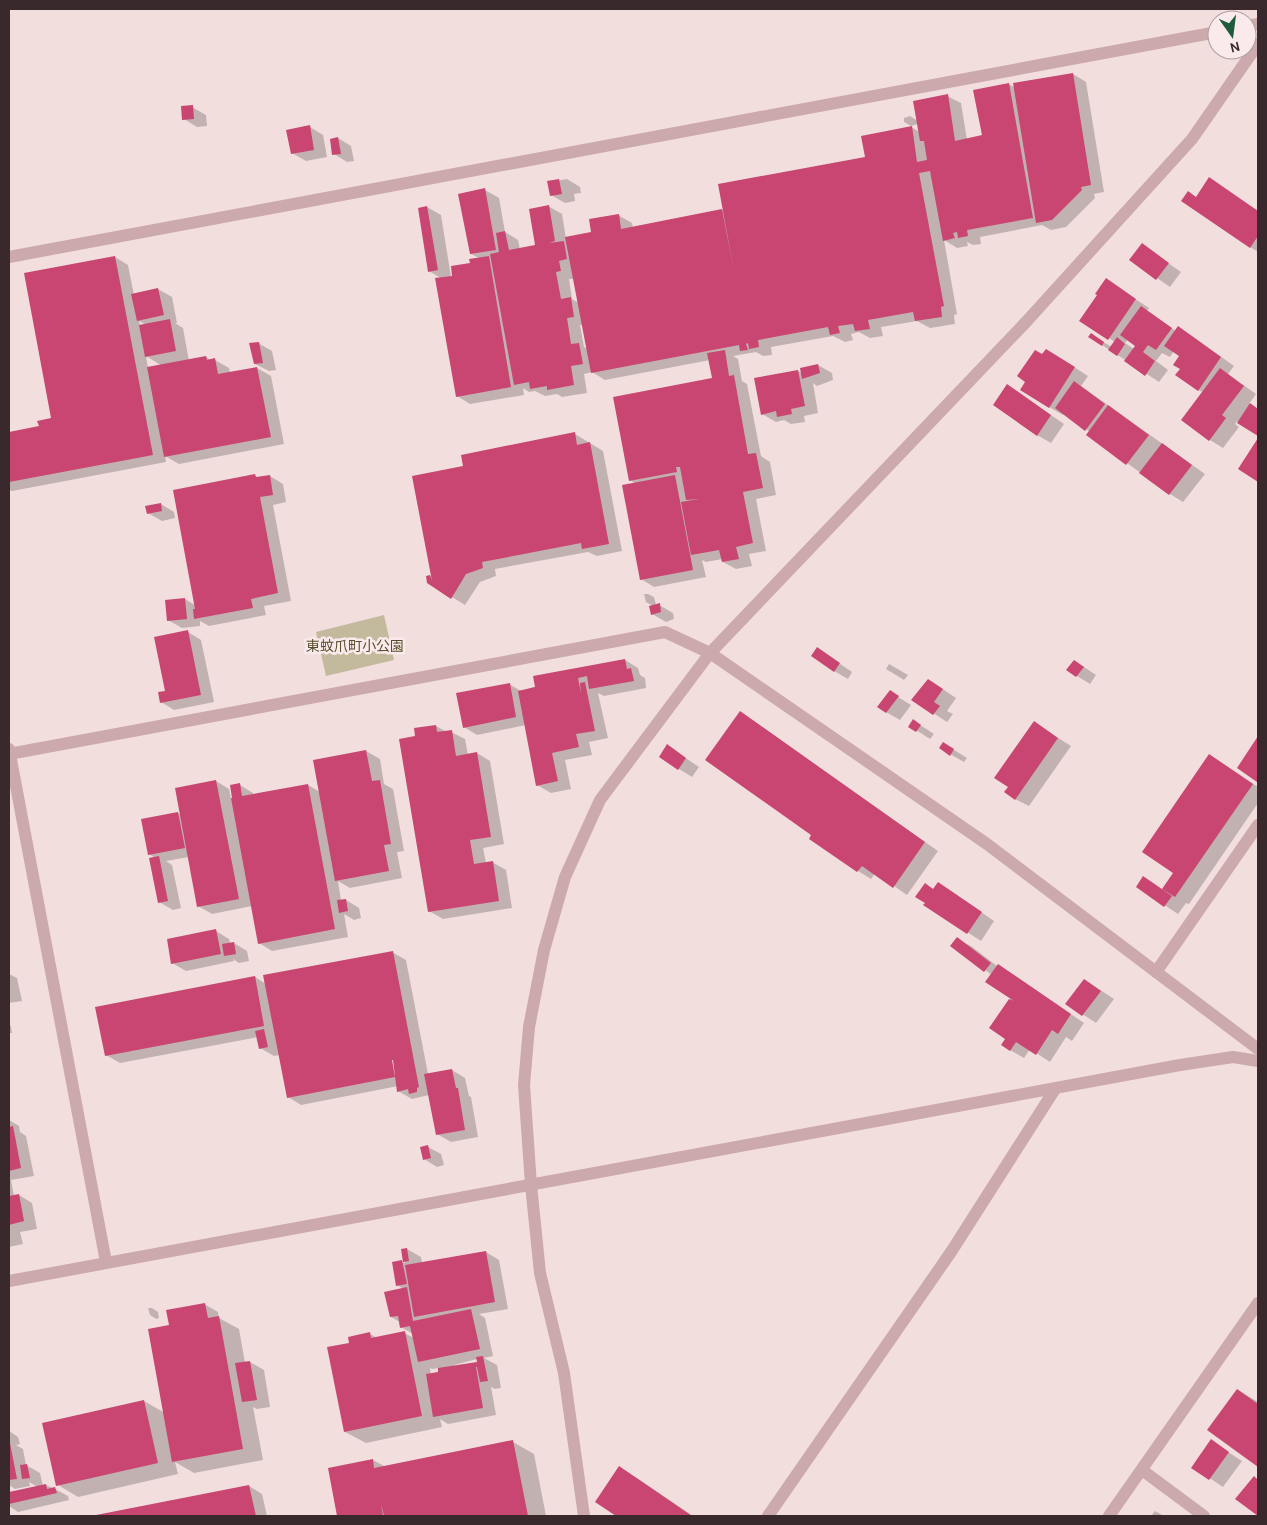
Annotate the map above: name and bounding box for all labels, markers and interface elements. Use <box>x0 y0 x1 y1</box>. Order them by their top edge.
north arrow <box>1207 10 1257 60</box>
text: N <box>1228 38 1242 57</box>
park label: 東蚊爪町小公園 <box>306 638 404 655</box>

